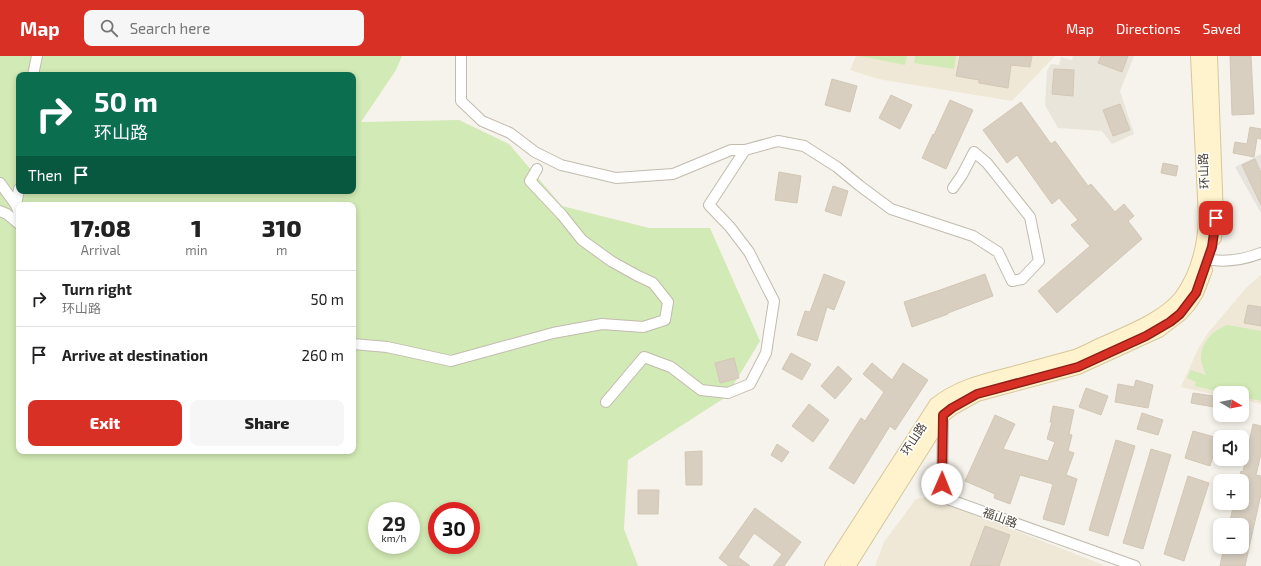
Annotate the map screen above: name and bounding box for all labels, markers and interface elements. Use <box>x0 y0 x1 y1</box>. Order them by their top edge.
search box <box>84 10 364 46</box>
text: Map <box>20 17 60 40</box>
icon: search <box>98 17 120 39</box>
text: Search here <box>130 19 210 37</box>
text: Map <box>1066 20 1094 37</box>
text: Directions <box>1116 20 1181 37</box>
text: Saved <box>1203 20 1241 37</box>
text: 50 m <box>94 84 158 118</box>
icon: right <box>28 88 80 140</box>
text: 环山路 <box>94 121 148 143</box>
street label: 环山路 <box>1195 153 1211 189</box>
icon: arrive <box>70 164 92 186</box>
text: Then <box>28 166 62 184</box>
pin <box>1199 201 1233 235</box>
icon: arrive <box>1205 207 1227 229</box>
text: 17:08 <box>70 213 131 242</box>
text: 1 <box>191 213 202 242</box>
text: 310 <box>262 213 302 242</box>
text: Arrival <box>81 242 120 258</box>
text: min <box>185 242 207 258</box>
text: m <box>276 242 287 258</box>
text: Turn right <box>62 280 132 298</box>
icon: right <box>28 288 50 310</box>
text: 50 m <box>310 290 344 308</box>
text: 环山路 <box>62 300 101 316</box>
icon: arrive <box>28 344 50 366</box>
text: Arrive at destination <box>62 346 208 364</box>
text: 260 m <box>301 346 344 364</box>
north arrow <box>1213 386 1249 422</box>
map controls <box>1213 386 1249 554</box>
button: Exit <box>28 400 182 446</box>
button: Share <box>190 400 344 446</box>
street label: 环山路 <box>897 420 929 457</box>
button: sound <box>1213 430 1249 466</box>
position arrow <box>921 463 963 505</box>
button: + <box>1213 474 1249 510</box>
speed limit sign: 30 <box>428 502 480 554</box>
street label: 福山路 <box>981 504 1020 530</box>
text: 29 <box>382 511 406 535</box>
button: − <box>1213 518 1249 554</box>
text: km/h <box>382 532 406 544</box>

